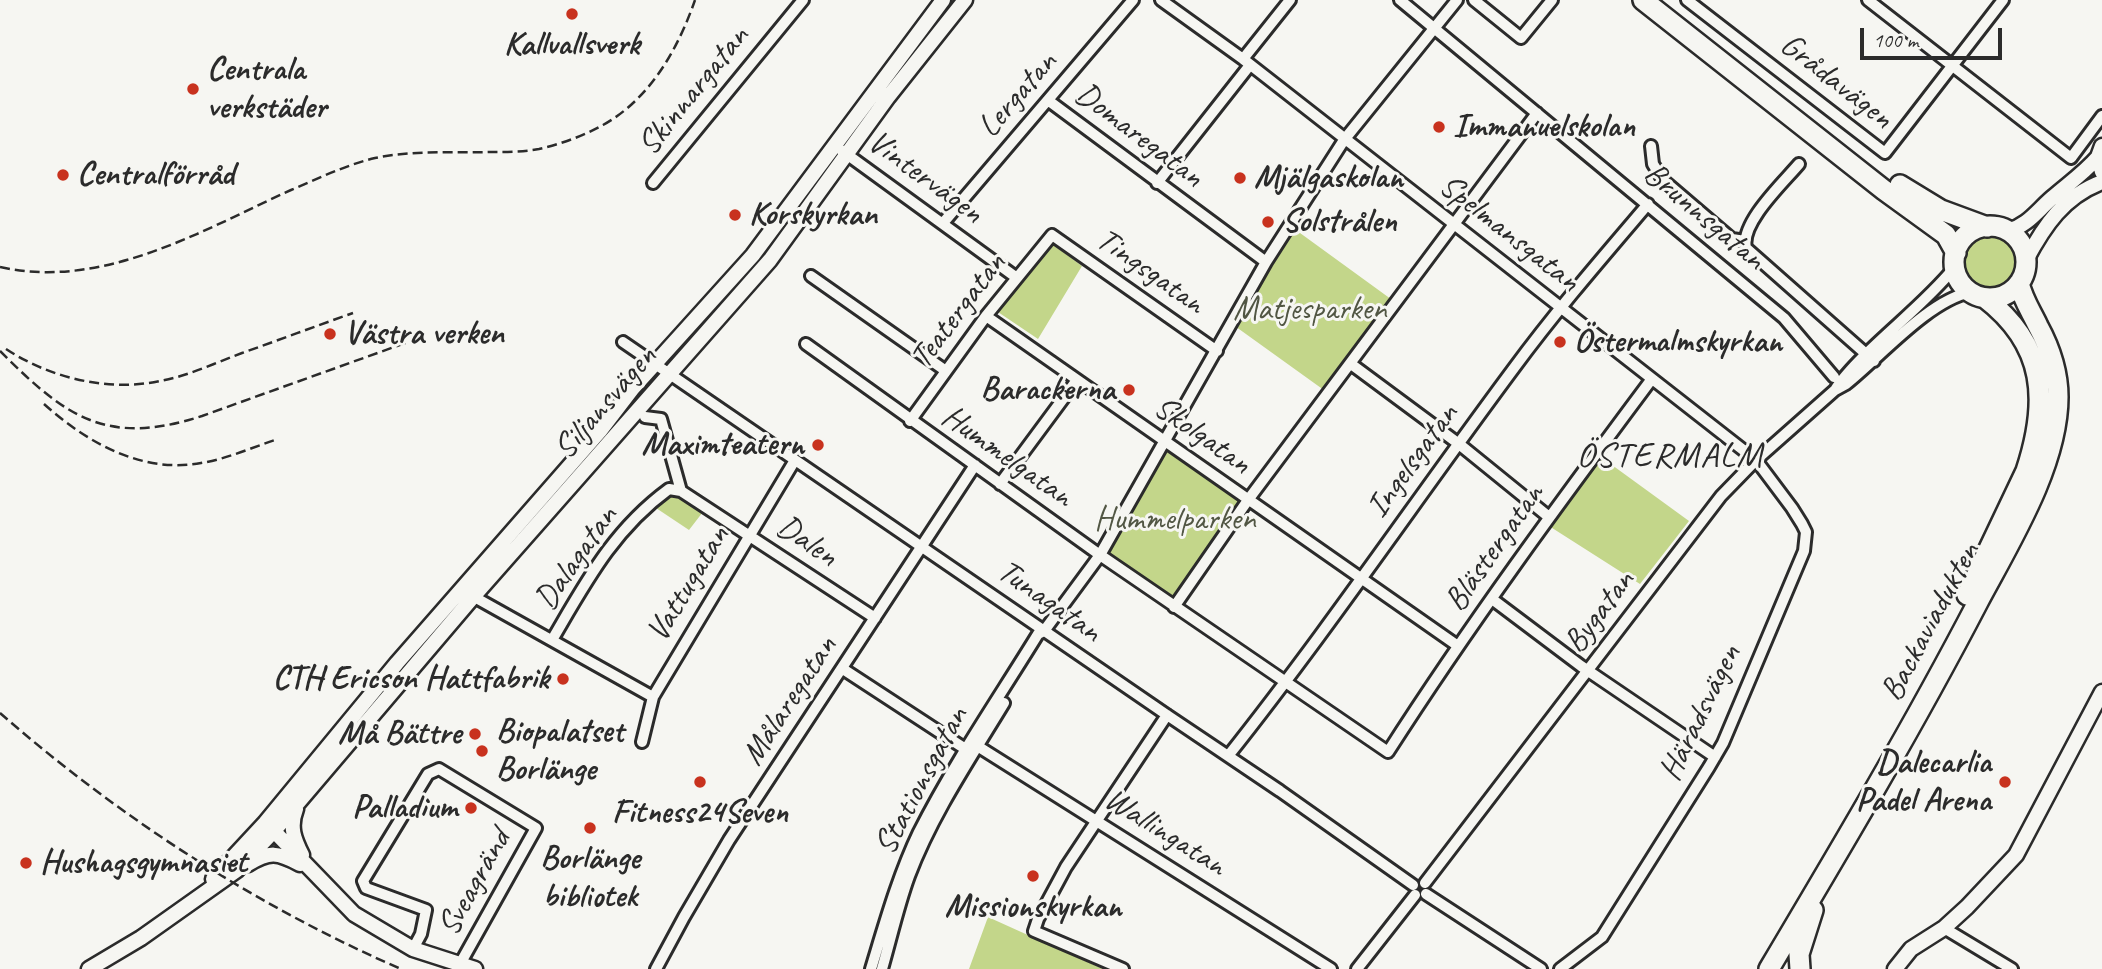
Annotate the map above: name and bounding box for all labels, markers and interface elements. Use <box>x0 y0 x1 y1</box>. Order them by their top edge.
marker: Kallvallsverk <box>564 6 580 22</box>
scale bar <box>1864 14 2006 58</box>
street label: Skinnargatan <box>630 18 758 164</box>
place label: Kallvallsverk <box>504 25 640 65</box>
street label: Grådavägen <box>1772 26 1900 138</box>
text: 100 m <box>1873 27 1918 53</box>
street label: Lergatan <box>970 44 1066 146</box>
place label: Centrala verkstäder <box>207 50 326 128</box>
street label: Domaregatan <box>1067 75 1211 197</box>
marker: Centrala verkstäder <box>185 81 201 97</box>
place label: Immanuelskolan <box>1453 107 1635 147</box>
marker: Immanuelskolan <box>1431 119 1447 135</box>
street label: Vintervägen <box>859 123 991 233</box>
place label: Centralförråd <box>77 155 234 195</box>
street label: Brunnsgatan <box>1635 155 1773 279</box>
place label: Mjälgaskolan <box>1254 158 1403 198</box>
marker: Centralförråd <box>55 167 71 183</box>
street label: Spelmansgatan <box>1431 167 1587 301</box>
marker: Mjälgaskolan <box>1232 170 1248 186</box>
place label: Korskyrkan <box>749 195 877 235</box>
place label: Solstrålen <box>1282 202 1397 242</box>
marker: Korskyrkan <box>727 207 743 223</box>
marker: Solstrålen <box>1260 214 1276 230</box>
street label: Tingsgatan <box>1088 220 1212 324</box>
street label: Teatergatan <box>903 245 1015 377</box>
park label: Matjesparken <box>1233 290 1387 330</box>
place label: Västra verken <box>344 314 504 354</box>
place label: Östermalmskyrkan <box>1574 322 1782 362</box>
marker: Västra verken <box>322 326 338 342</box>
marker: Östermalmskyrkan <box>1552 334 1568 350</box>
street label: Siljansvägen <box>546 338 666 468</box>
place label: Barackerna <box>981 370 1115 410</box>
marker: Barackerna <box>1121 382 1137 398</box>
street label: Skolgatan <box>1145 388 1259 484</box>
street label: Ingelsgatan <box>1358 396 1468 526</box>
street label: Hummelgatan <box>934 397 1080 517</box>
place label: Maximteatern <box>642 425 804 465</box>
district label: ÖSTERMALM <box>1578 436 1762 478</box>
marker: Maximteatern <box>810 437 826 453</box>
street label: Blästergatan <box>1437 477 1553 619</box>
street label: Dalagatan <box>527 498 627 618</box>
park label: Hummelparken <box>1094 500 1256 540</box>
street label: Dalen <box>769 508 845 576</box>
street label: Vattugatan <box>639 519 739 649</box>
street label: Backaviadukten <box>1873 536 1989 708</box>
street label: Tunagatan <box>989 552 1109 652</box>
street label: Bygatan <box>1556 563 1644 661</box>
street label: Målaregatan <box>734 629 846 773</box>
street label: Häradsvägen <box>1651 639 1751 787</box>
place label: CTH Ericson Hattfabrik <box>273 659 549 699</box>
marker: CTH Ericson Hattfabrik <box>555 671 571 687</box>
street label: Stationsgatan <box>866 700 978 862</box>
place label: Biopalatset Borlänge <box>496 712 623 790</box>
place label: Må Bättre <box>338 714 461 754</box>
marker: Må Bättre <box>467 726 483 742</box>
marker: Biopalatset Borlänge <box>474 743 490 759</box>
place label: Dalecarlia Padel Arena <box>1856 743 1991 821</box>
marker: Fitness24Seven <box>692 774 708 790</box>
marker: Dalecarlia Padel Arena <box>1997 774 2013 790</box>
street label: Wallingatan <box>1097 780 1233 886</box>
place label: Palladium <box>352 788 457 828</box>
place label: Fitness24Seven <box>612 793 788 833</box>
marker: Palladium <box>463 800 479 816</box>
marker: Borlänge bibliotek <box>582 820 598 836</box>
street label: Sveagränd <box>430 823 520 943</box>
place label: Borlänge bibliotek <box>540 839 640 917</box>
place label: Hushagsgymnasiet <box>40 843 247 883</box>
marker: Hushagsgymnasiet <box>18 855 34 871</box>
marker: Missionskyrkan <box>1025 868 1041 884</box>
place label: Missionskyrkan <box>945 887 1121 927</box>

